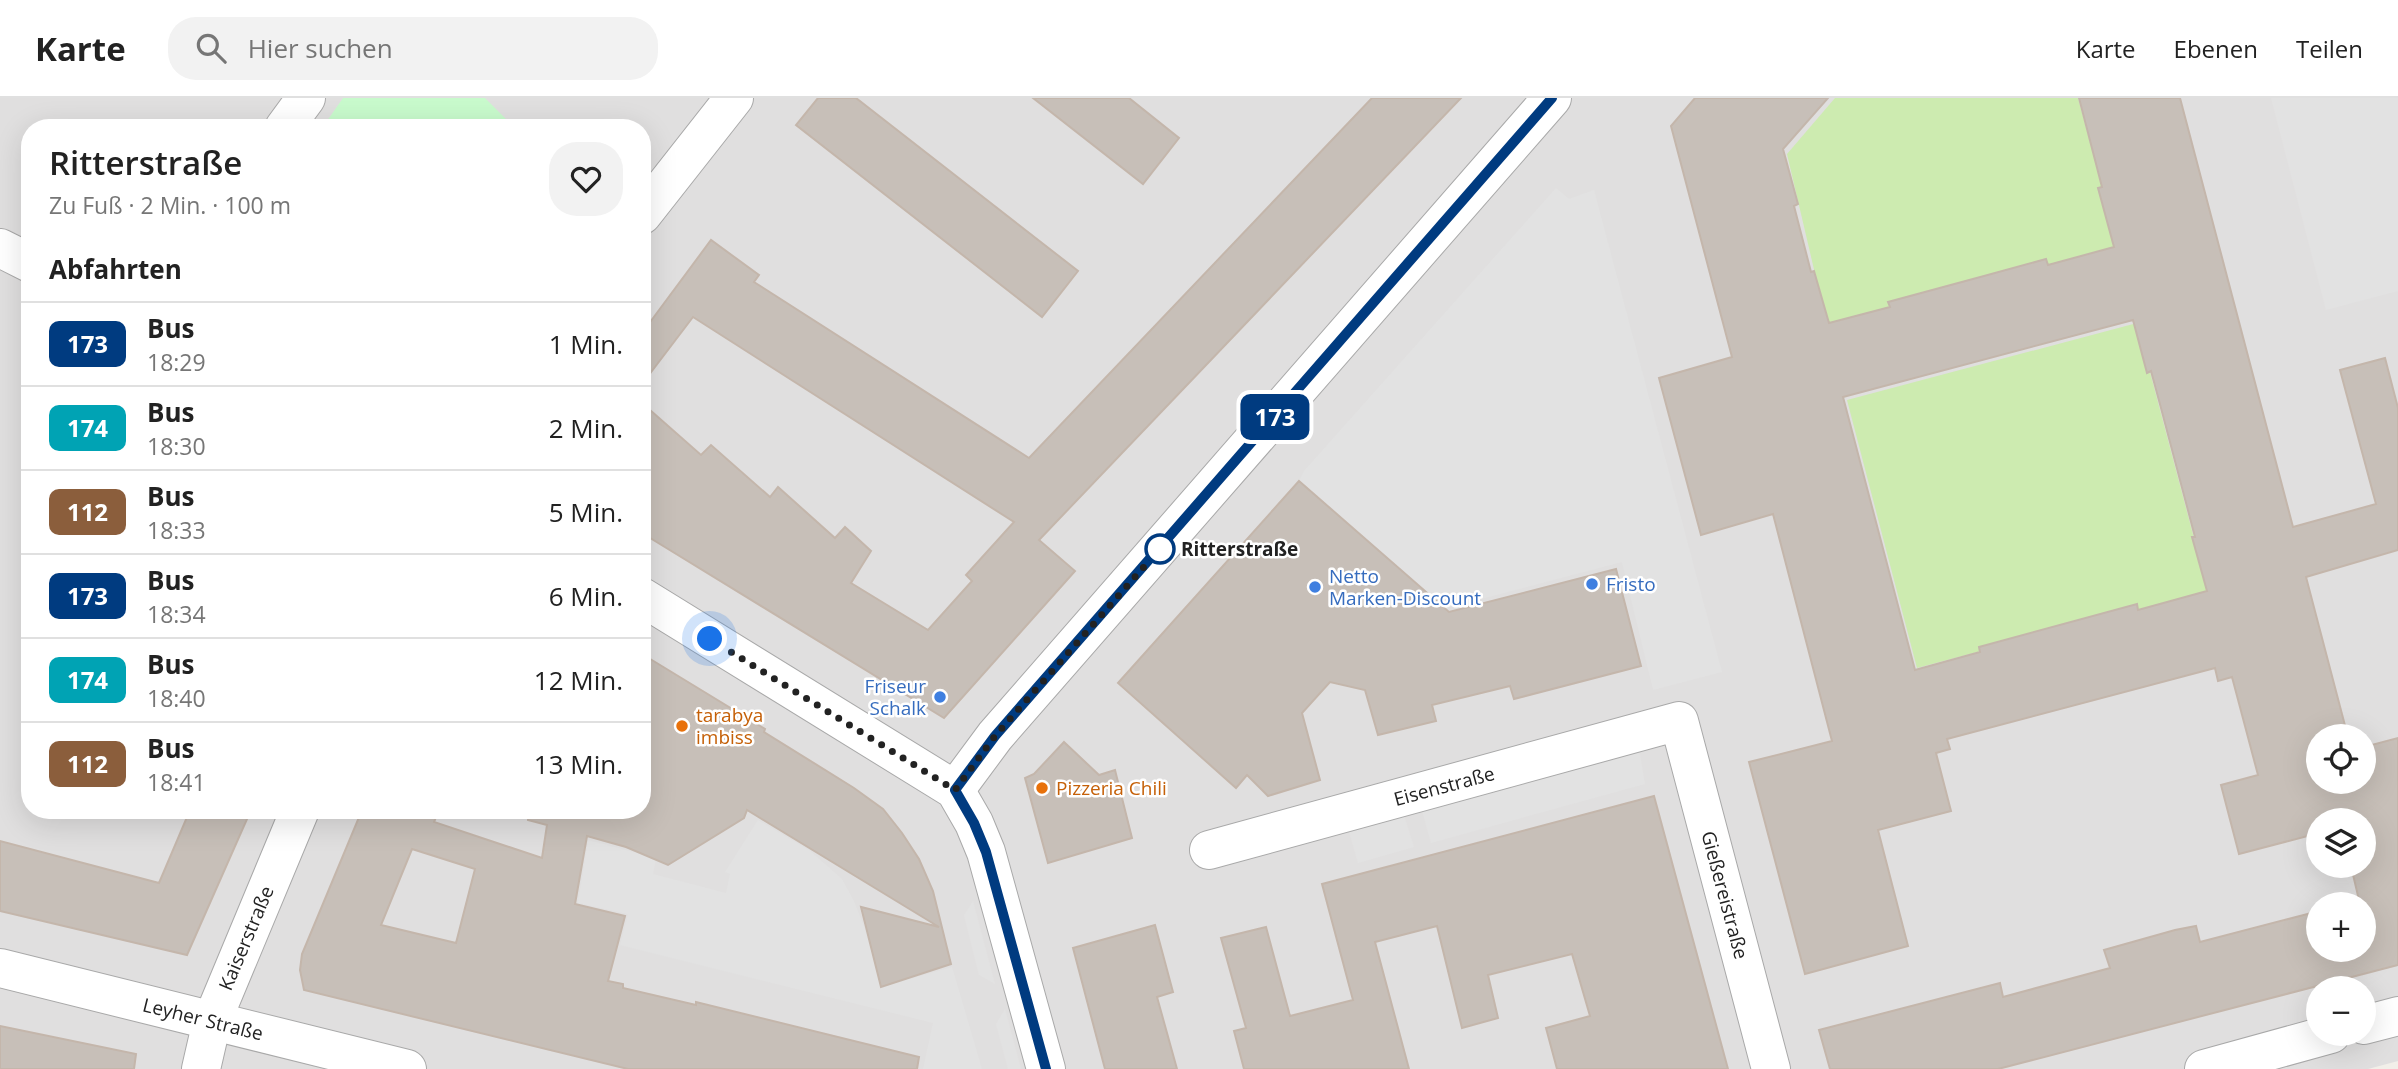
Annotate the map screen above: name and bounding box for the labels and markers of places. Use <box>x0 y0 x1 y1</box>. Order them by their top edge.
marker: Ritterstraße <box>1145 534 1175 564</box>
place label: Ritterstraße <box>1181 536 1298 562</box>
place label: Netto Marken-Discount <box>1329 563 1481 611</box>
place label: Fristo <box>1606 571 1656 597</box>
marker: Fristo <box>1584 576 1600 592</box>
marker: Netto Marken-Discount <box>1307 579 1323 595</box>
place label: Friseur Schalk <box>864 673 926 721</box>
marker: Friseur Schalk <box>932 689 948 705</box>
place label: tarabya imbiss <box>696 702 763 750</box>
marker: tarabya imbiss <box>674 718 690 734</box>
place label: Pizzeria Chili <box>1056 775 1167 801</box>
marker: Pizzeria Chili <box>1034 780 1050 796</box>

